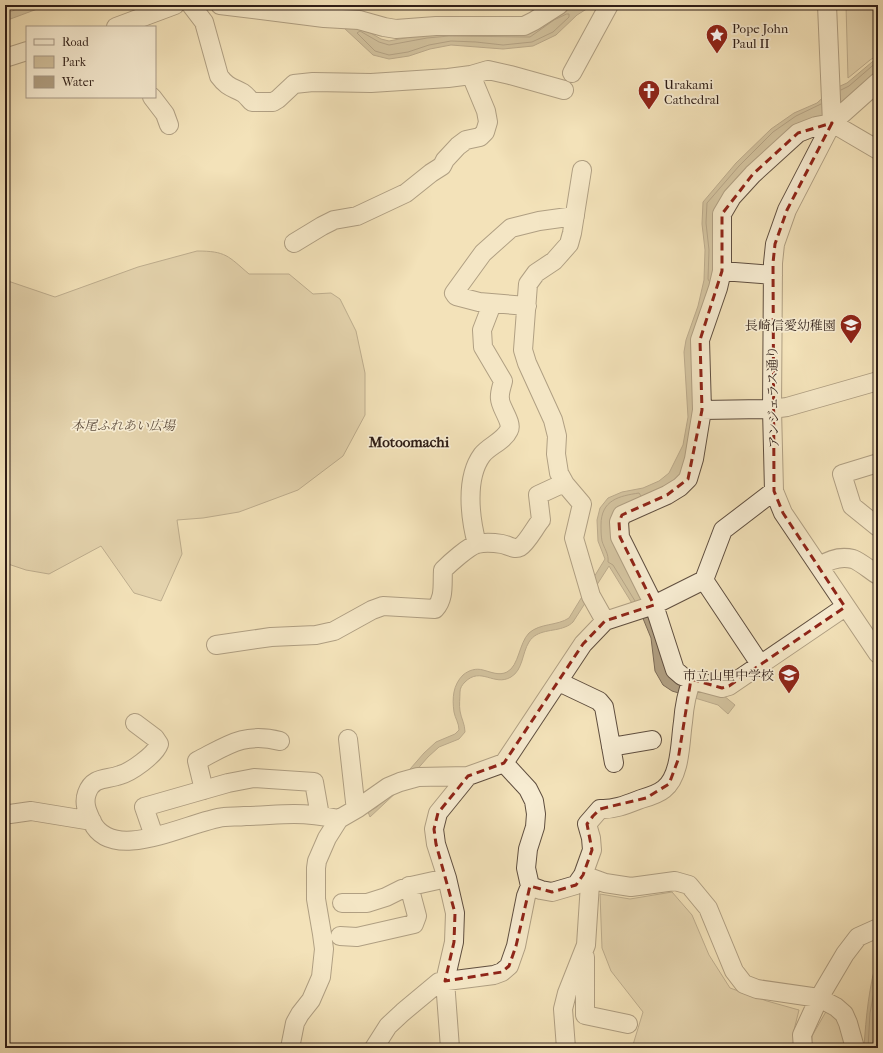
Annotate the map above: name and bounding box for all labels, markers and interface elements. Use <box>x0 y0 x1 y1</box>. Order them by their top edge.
place label: Pope John Paul II <box>732 21 789 51</box>
place icon: Pope John Paul II <box>704 22 730 55</box>
legend <box>26 26 156 98</box>
text: Road <box>62 35 89 49</box>
text: Park <box>62 55 87 69</box>
text: Water <box>61 75 95 89</box>
place label: Urakami Cathedral <box>664 77 720 107</box>
church icon: Urakami Cathedral <box>636 78 662 111</box>
school or university icon: 長崎信愛幼稚園 <box>838 312 864 345</box>
place label: 長崎信愛幼稚園 <box>745 318 836 333</box>
street label: アンジェラス通り <box>765 346 781 448</box>
park label: 本尾ふれあい広場 <box>71 418 176 433</box>
district label: Motoomachi <box>368 433 450 451</box>
school or university icon: 市立山里中学校 <box>776 662 802 695</box>
place label: 市立山里中学校 <box>683 668 774 683</box>

